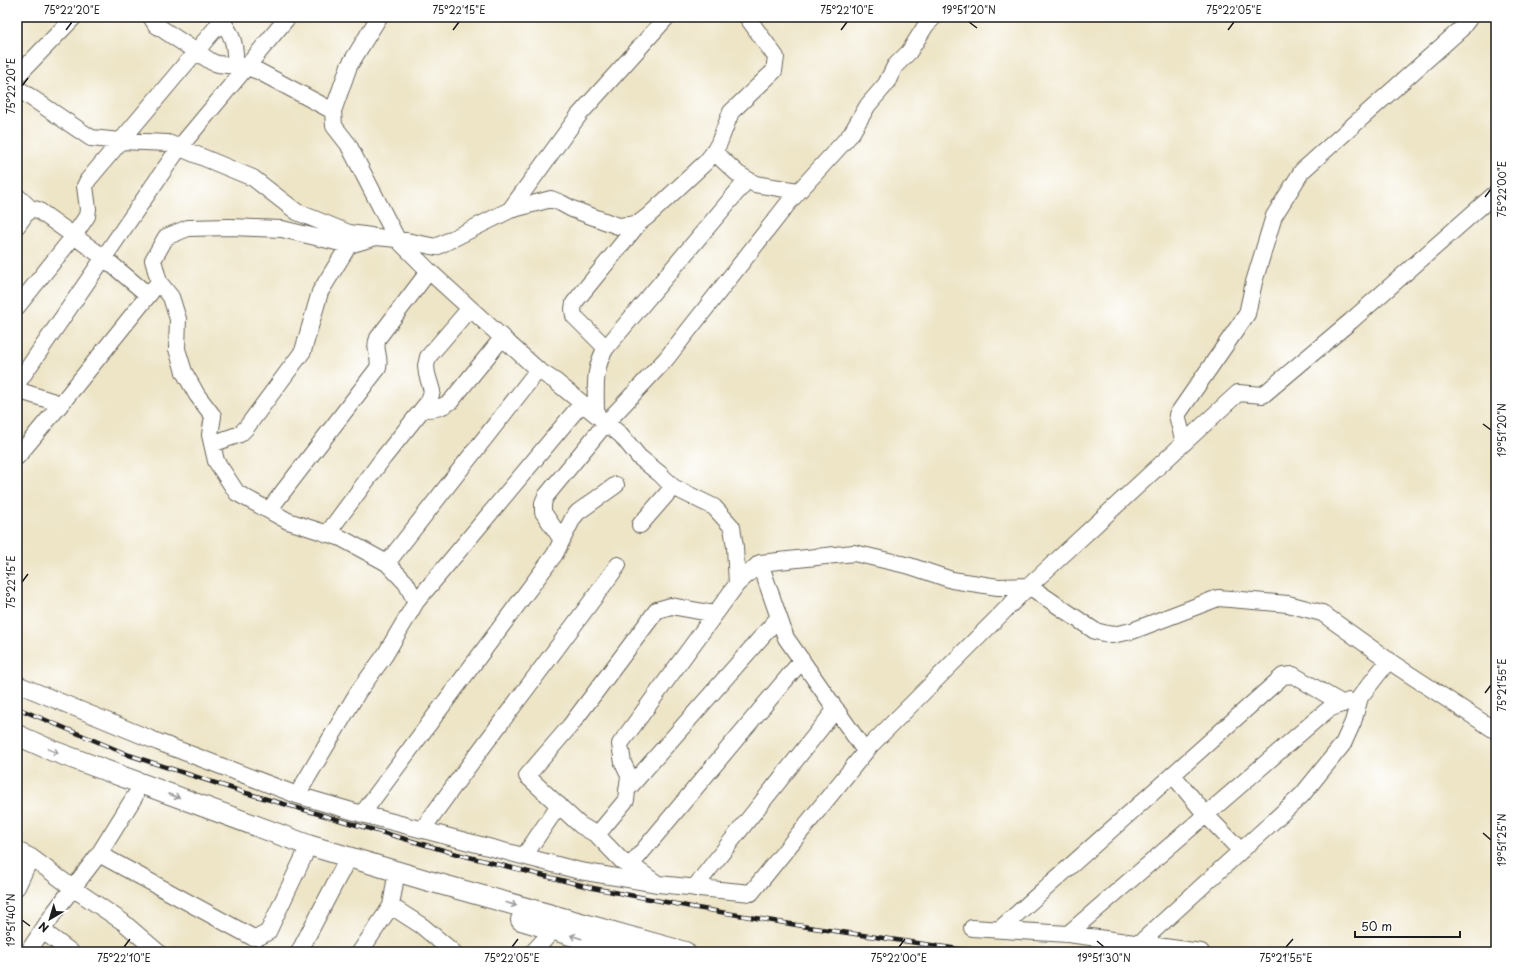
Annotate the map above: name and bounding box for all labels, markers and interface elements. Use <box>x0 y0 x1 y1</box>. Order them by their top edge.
text: 75°22'20"E <box>44 2 100 17</box>
text: 75°22'15"E <box>433 2 485 17</box>
text: 75°22'10"E <box>820 2 874 17</box>
text: 19°51'20"N <box>942 2 996 17</box>
text: 75°22'05"E <box>1206 2 1262 17</box>
text: 75°22'20"E <box>3 58 18 114</box>
text: 75°22'00"E <box>1494 161 1509 217</box>
text: 19°51'20"N <box>1494 403 1509 457</box>
text: 75°22'15"E <box>3 556 18 608</box>
text: 75°21'55"E <box>1494 659 1509 711</box>
one-way arrow <box>46 747 58 755</box>
one-way arrow <box>168 792 180 800</box>
text: 19°51'25"N <box>1494 813 1509 866</box>
text: 19°51'40"N <box>3 893 18 947</box>
north arrow <box>30 899 70 939</box>
one-way arrow <box>505 900 518 908</box>
scale bar <box>1355 913 1460 939</box>
text: 50 m <box>1361 917 1392 935</box>
text: N <box>35 918 52 937</box>
one-way arrow <box>569 933 582 940</box>
text: 75°22'10"E <box>97 950 151 965</box>
text: 75°22'05"E <box>484 950 540 965</box>
text: 75°22'00"E <box>871 950 927 965</box>
text: 19°51'30"N <box>1077 950 1131 965</box>
text: 75°21'55"E <box>1260 950 1312 965</box>

